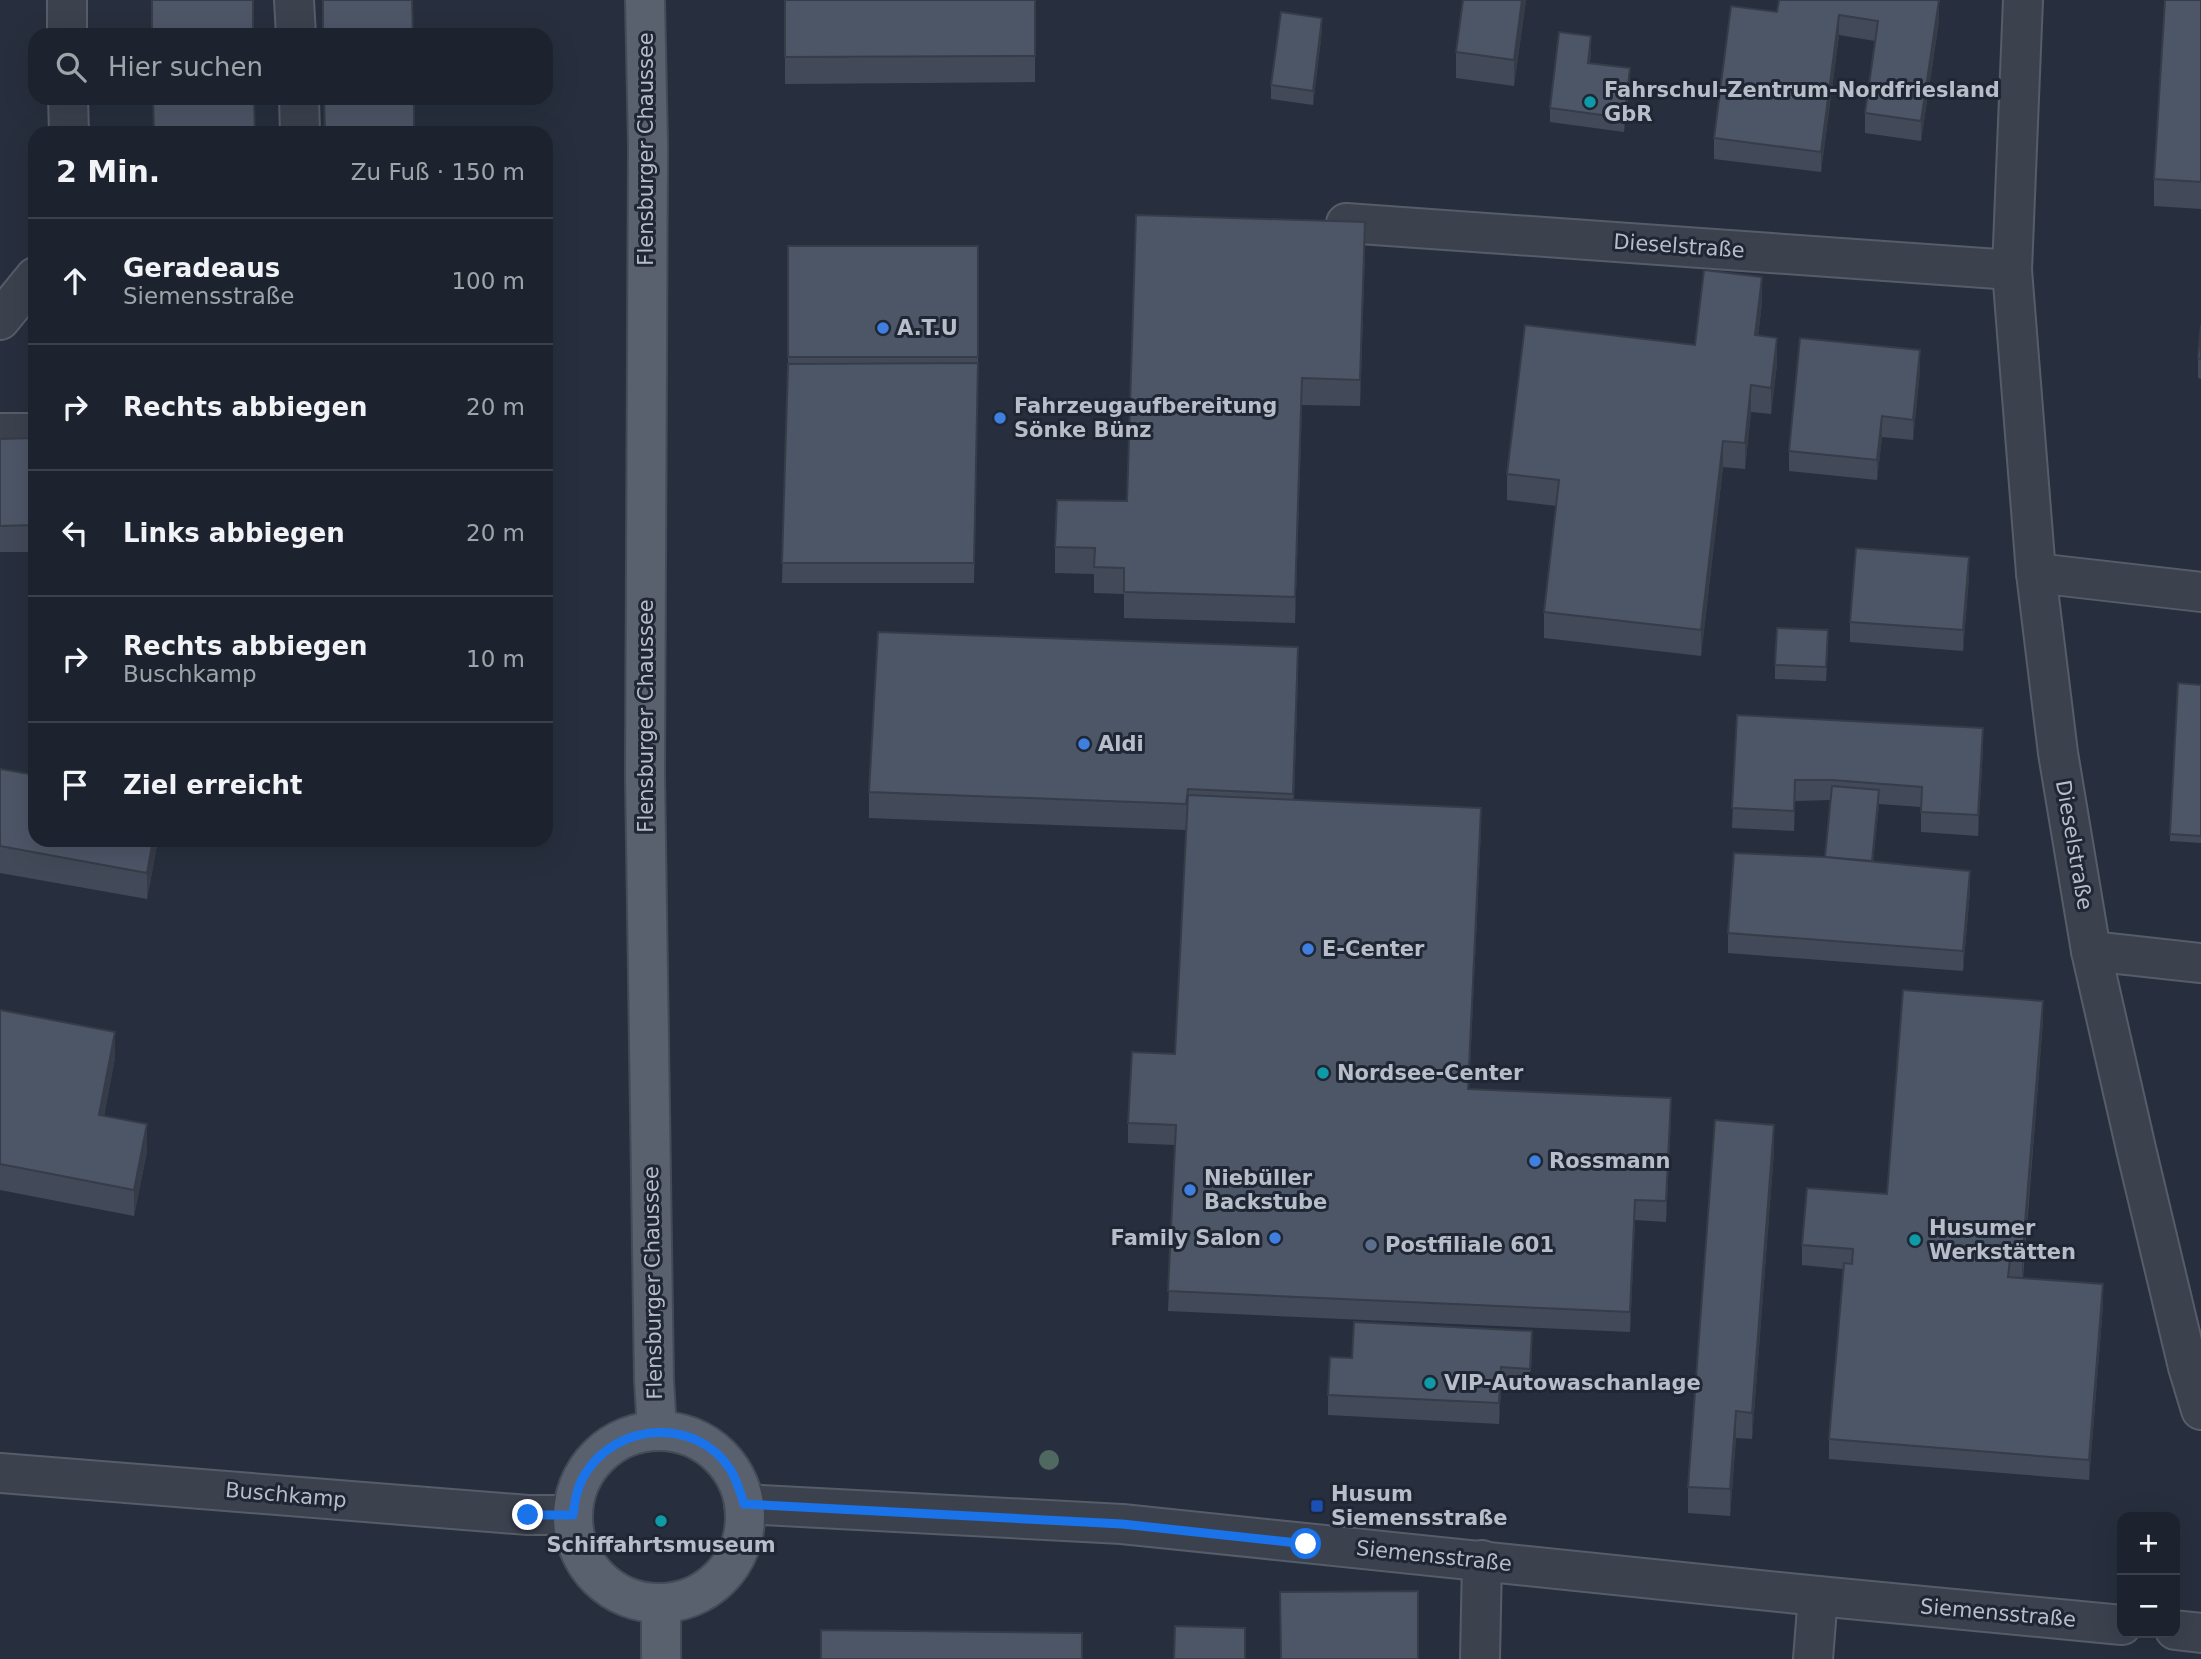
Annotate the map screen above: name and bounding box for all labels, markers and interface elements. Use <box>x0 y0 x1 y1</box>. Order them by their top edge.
search box <box>28 28 553 105</box>
street label: Flensburger Chaussee <box>634 32 658 266</box>
icon: search <box>52 48 90 86</box>
text: Hier suchen <box>108 52 263 82</box>
place label: Fahrschul-Zentrum-Nordfriesland GbR <box>1604 78 2000 126</box>
marker: Fahrschul-Zentrum-Nordfriesland GbR <box>1582 94 1598 110</box>
text: 2 Min. <box>56 154 160 189</box>
text: Zu Fuß · 150 m <box>351 159 525 185</box>
street label: Dieselstraße <box>1613 229 1745 263</box>
text: Geradeaus <box>123 253 280 283</box>
icon: ahead <box>56 262 94 300</box>
text: 100 m <box>451 268 525 294</box>
text: Siemensstraße <box>123 283 294 309</box>
place label: A.T.U <box>897 316 958 340</box>
marker: A.T.U <box>875 320 891 336</box>
icon: right <box>56 388 94 426</box>
text: Rechts abbiegen <box>123 392 368 422</box>
text: 20 m <box>466 394 525 420</box>
place label: Fahrzeugaufbereitung Sönke Bünz <box>1014 394 1277 442</box>
marker: Fahrzeugaufbereitung Sönke Bünz <box>992 410 1008 426</box>
icon: left <box>56 514 94 552</box>
text: Links abbiegen <box>123 518 345 548</box>
text: 20 m <box>466 520 525 546</box>
street label: Flensburger Chaussee <box>634 599 658 833</box>
text: Rechts abbiegen <box>123 631 368 661</box>
icon: right <box>56 640 94 678</box>
text: 10 m <box>466 646 525 672</box>
text: Buschkamp <box>123 661 257 687</box>
place label: Aldi <box>1098 732 1144 756</box>
marker: Aldi <box>1076 736 1092 752</box>
icon: arrive <box>56 766 94 804</box>
text: Ziel erreicht <box>123 770 303 800</box>
street label: Dieselstraße <box>2051 778 2097 912</box>
place label: E-Center <box>1322 937 1425 961</box>
marker: E-Center <box>1300 941 1316 957</box>
place label: Nordsee-Center <box>1337 1061 1524 1085</box>
marker: Nordsee-Center <box>1315 1065 1331 1081</box>
place label: Rossmann <box>1549 1149 1671 1173</box>
marker: Rossmann <box>1527 1153 1543 1169</box>
street label: Flensburger Chaussee <box>639 1166 667 1400</box>
place label: Niebüller Backstube <box>1204 1166 1327 1214</box>
marker: Niebüller Backstube <box>1182 1182 1198 1198</box>
place label: Husumer Werkstätten <box>1929 1216 2076 1264</box>
place label: Family Salon <box>1111 1226 1261 1250</box>
marker: Family Salon <box>1267 1230 1283 1246</box>
marker: Husumer Werkstätten <box>1907 1232 1923 1248</box>
place label: Postfiliale 601 <box>1385 1233 1554 1257</box>
marker: Postfiliale 601 <box>1363 1237 1379 1253</box>
place label: VIP-Autowaschanlage <box>1444 1371 1701 1395</box>
marker: VIP-Autowaschanlage <box>1422 1375 1438 1391</box>
street label: Buschkamp <box>224 1478 348 1512</box>
place label: Husum Siemensstraße <box>1331 1482 1508 1530</box>
marker: Husum Siemensstraße <box>1309 1498 1325 1514</box>
route end <box>512 1499 543 1530</box>
map controls <box>2117 1512 2180 1638</box>
button: + <box>2117 1512 2180 1575</box>
marker: Schiffahrtsmuseum <box>653 1513 669 1529</box>
route start <box>1290 1528 1321 1559</box>
place label: Schiffahrtsmuseum <box>546 1533 776 1557</box>
street label: Siemensstraße <box>1355 1536 1513 1576</box>
button: − <box>2117 1575 2180 1638</box>
street label: Siemensstraße <box>1919 1594 2077 1632</box>

